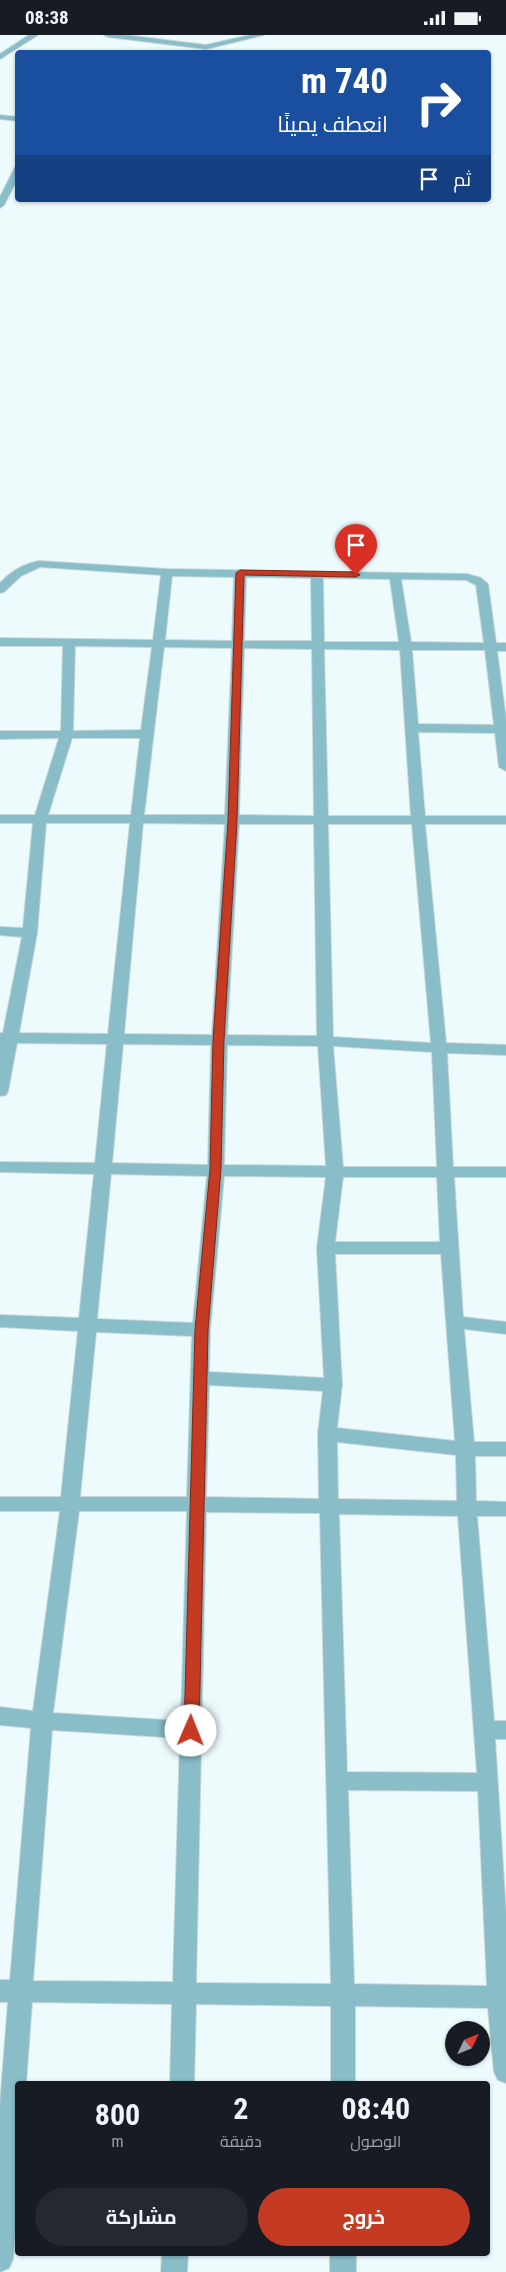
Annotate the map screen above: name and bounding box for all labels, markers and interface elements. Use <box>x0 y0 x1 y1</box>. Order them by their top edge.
text: 08:38 <box>25 6 69 29</box>
text: 740 m <box>301 61 388 102</box>
icon: right <box>406 70 471 135</box>
text: انعطف يمينًا <box>277 112 388 137</box>
icon: arrive <box>415 165 443 193</box>
text: ثم <box>453 168 471 191</box>
pin <box>335 524 377 575</box>
icon: arrive <box>342 531 370 559</box>
position arrow <box>164 1704 216 1756</box>
north arrow <box>445 2021 490 2066</box>
map controls <box>445 2021 490 2066</box>
text: 2 <box>233 2091 248 2126</box>
text: 08:40 <box>341 2091 410 2126</box>
text: 800 <box>95 2097 140 2132</box>
text: m <box>112 2132 124 2151</box>
text: دقيقة <box>220 2132 262 2151</box>
text: الوصول <box>350 2132 401 2151</box>
button: مشاركة <box>35 2188 248 2246</box>
button: خروج <box>258 2188 470 2246</box>

